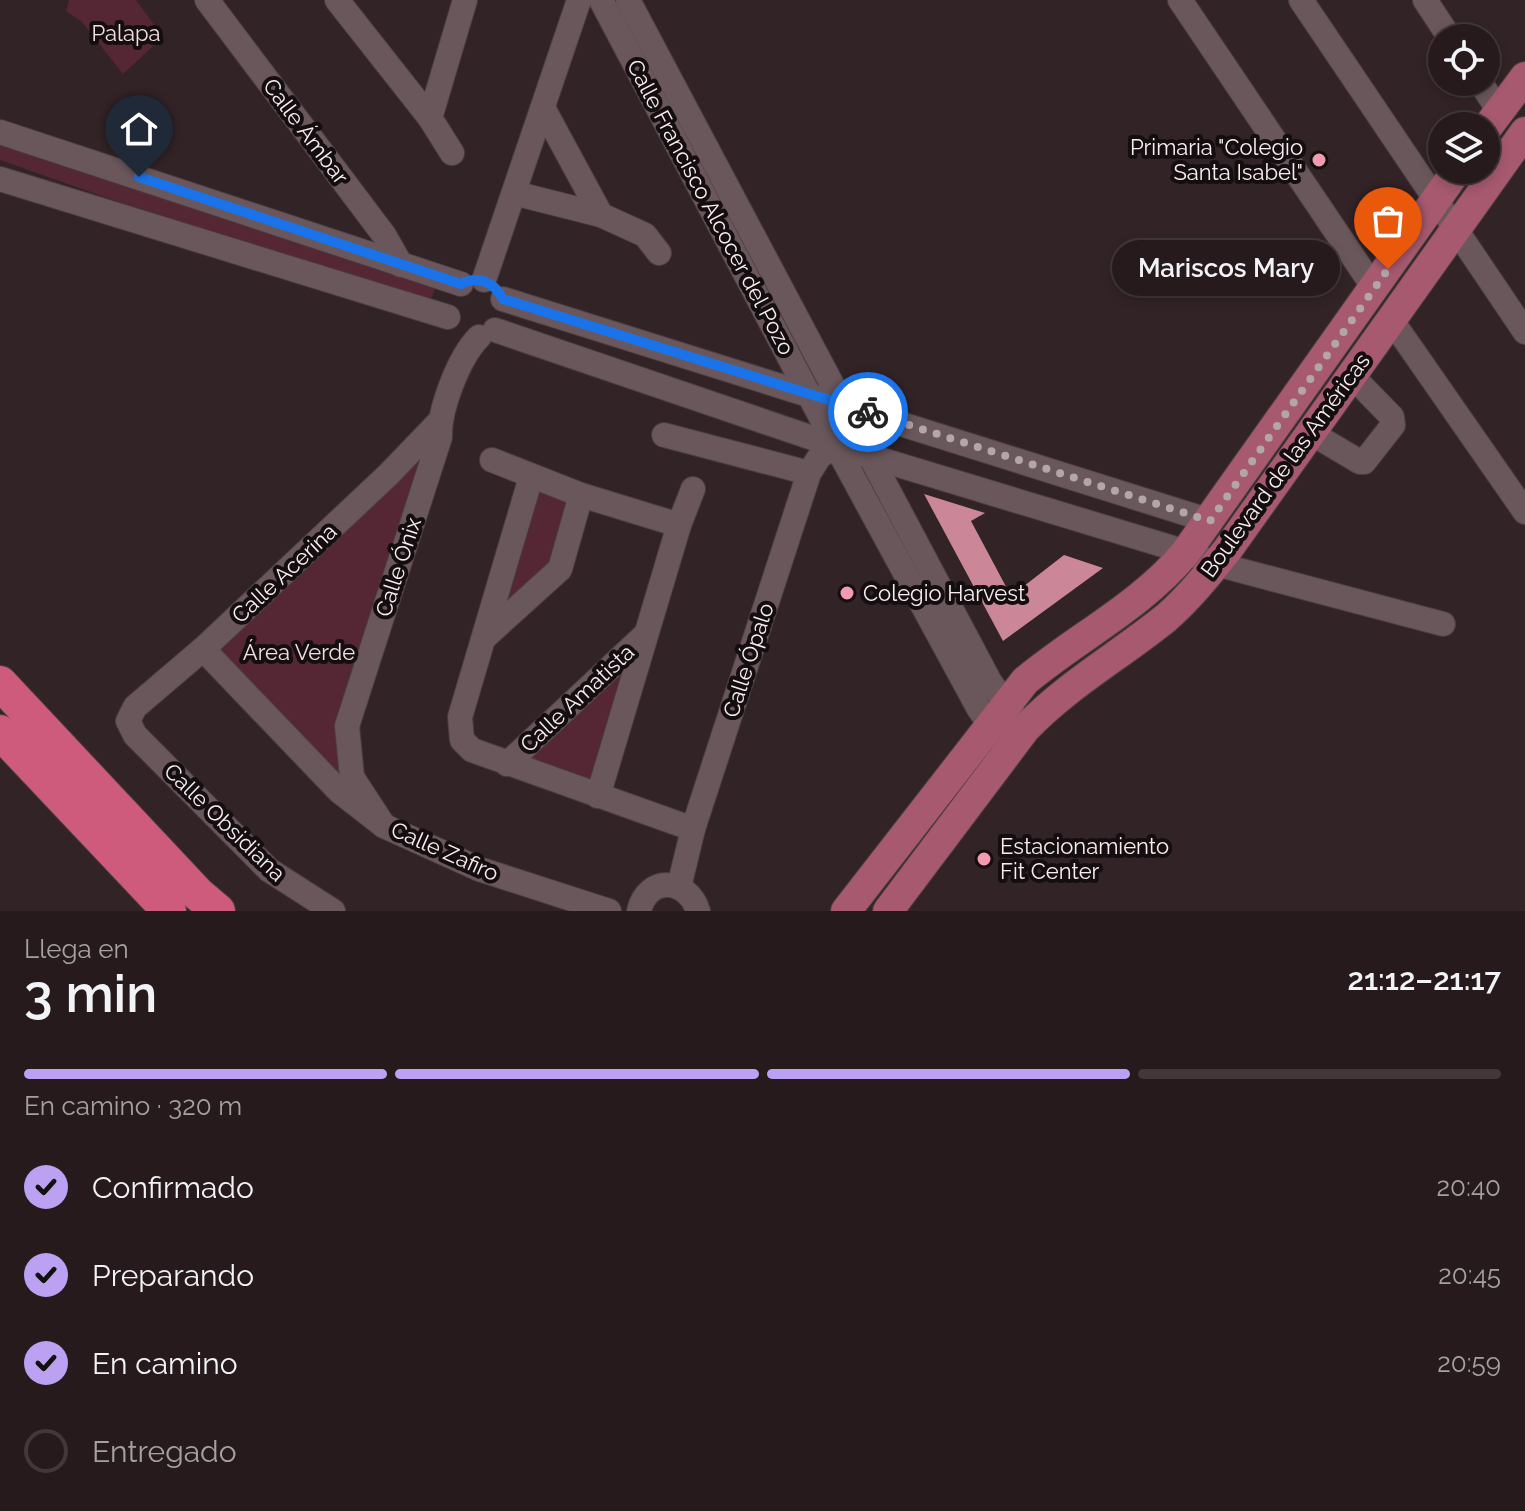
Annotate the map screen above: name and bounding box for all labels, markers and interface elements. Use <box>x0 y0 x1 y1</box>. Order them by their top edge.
park label: Palapa <box>91 20 161 46</box>
map controls <box>1428 24 1500 184</box>
button: locate <box>1428 24 1500 96</box>
street label: Calle Francisco Alcocer del Pozo <box>622 55 800 359</box>
street label: Calle Ámbar <box>258 73 354 189</box>
pin <box>105 95 173 177</box>
icon: home <box>117 107 161 151</box>
button: layers <box>1428 112 1500 184</box>
place label: Primaria "Colegio Santa Isabel" <box>1130 134 1303 185</box>
marker: Primaria "Colegio Santa Isabel" <box>1310 151 1328 169</box>
pin <box>1354 187 1422 269</box>
icon: bag <box>1366 199 1410 243</box>
callout: Mariscos Mary <box>1112 241 1340 297</box>
text: Mariscos Mary <box>1138 253 1314 283</box>
street label: Boulevard de las Américas <box>1195 348 1375 582</box>
courier <box>828 372 908 452</box>
icon: bike <box>846 390 890 434</box>
street label: Calle Ónix <box>370 514 426 620</box>
street label: Calle Acerina <box>226 518 342 628</box>
place label: Colegio Harvest <box>863 580 1026 606</box>
marker: Colegio Harvest <box>838 584 856 602</box>
street label: Calle Ópalo <box>717 600 779 720</box>
park label: Área Verde <box>243 639 355 665</box>
street label: Calle Amatista <box>515 639 639 757</box>
street label: Calle Obsidiana <box>159 758 291 886</box>
street label: Calle Zafiro <box>387 816 503 886</box>
place label: Estacionamiento Fit Center <box>1000 833 1169 884</box>
marker: Estacionamiento Fit Center <box>975 850 993 868</box>
text: Llega en <box>24 934 129 964</box>
text: 21:12–21:17 <box>1347 962 1501 997</box>
text: 3 min <box>24 963 157 1024</box>
text: En camino · 320 m <box>24 1091 242 1121</box>
icon: check <box>24 1165 68 1209</box>
text: Confirmado <box>92 1170 254 1205</box>
text: 20:40 <box>1437 1172 1501 1202</box>
icon: check <box>24 1253 68 1297</box>
text: Preparando <box>92 1258 254 1293</box>
text: 20:45 <box>1438 1260 1501 1290</box>
icon: check <box>24 1341 68 1385</box>
text: En camino <box>92 1346 238 1381</box>
text: 20:59 <box>1437 1348 1501 1378</box>
text: Entregado <box>92 1434 237 1469</box>

